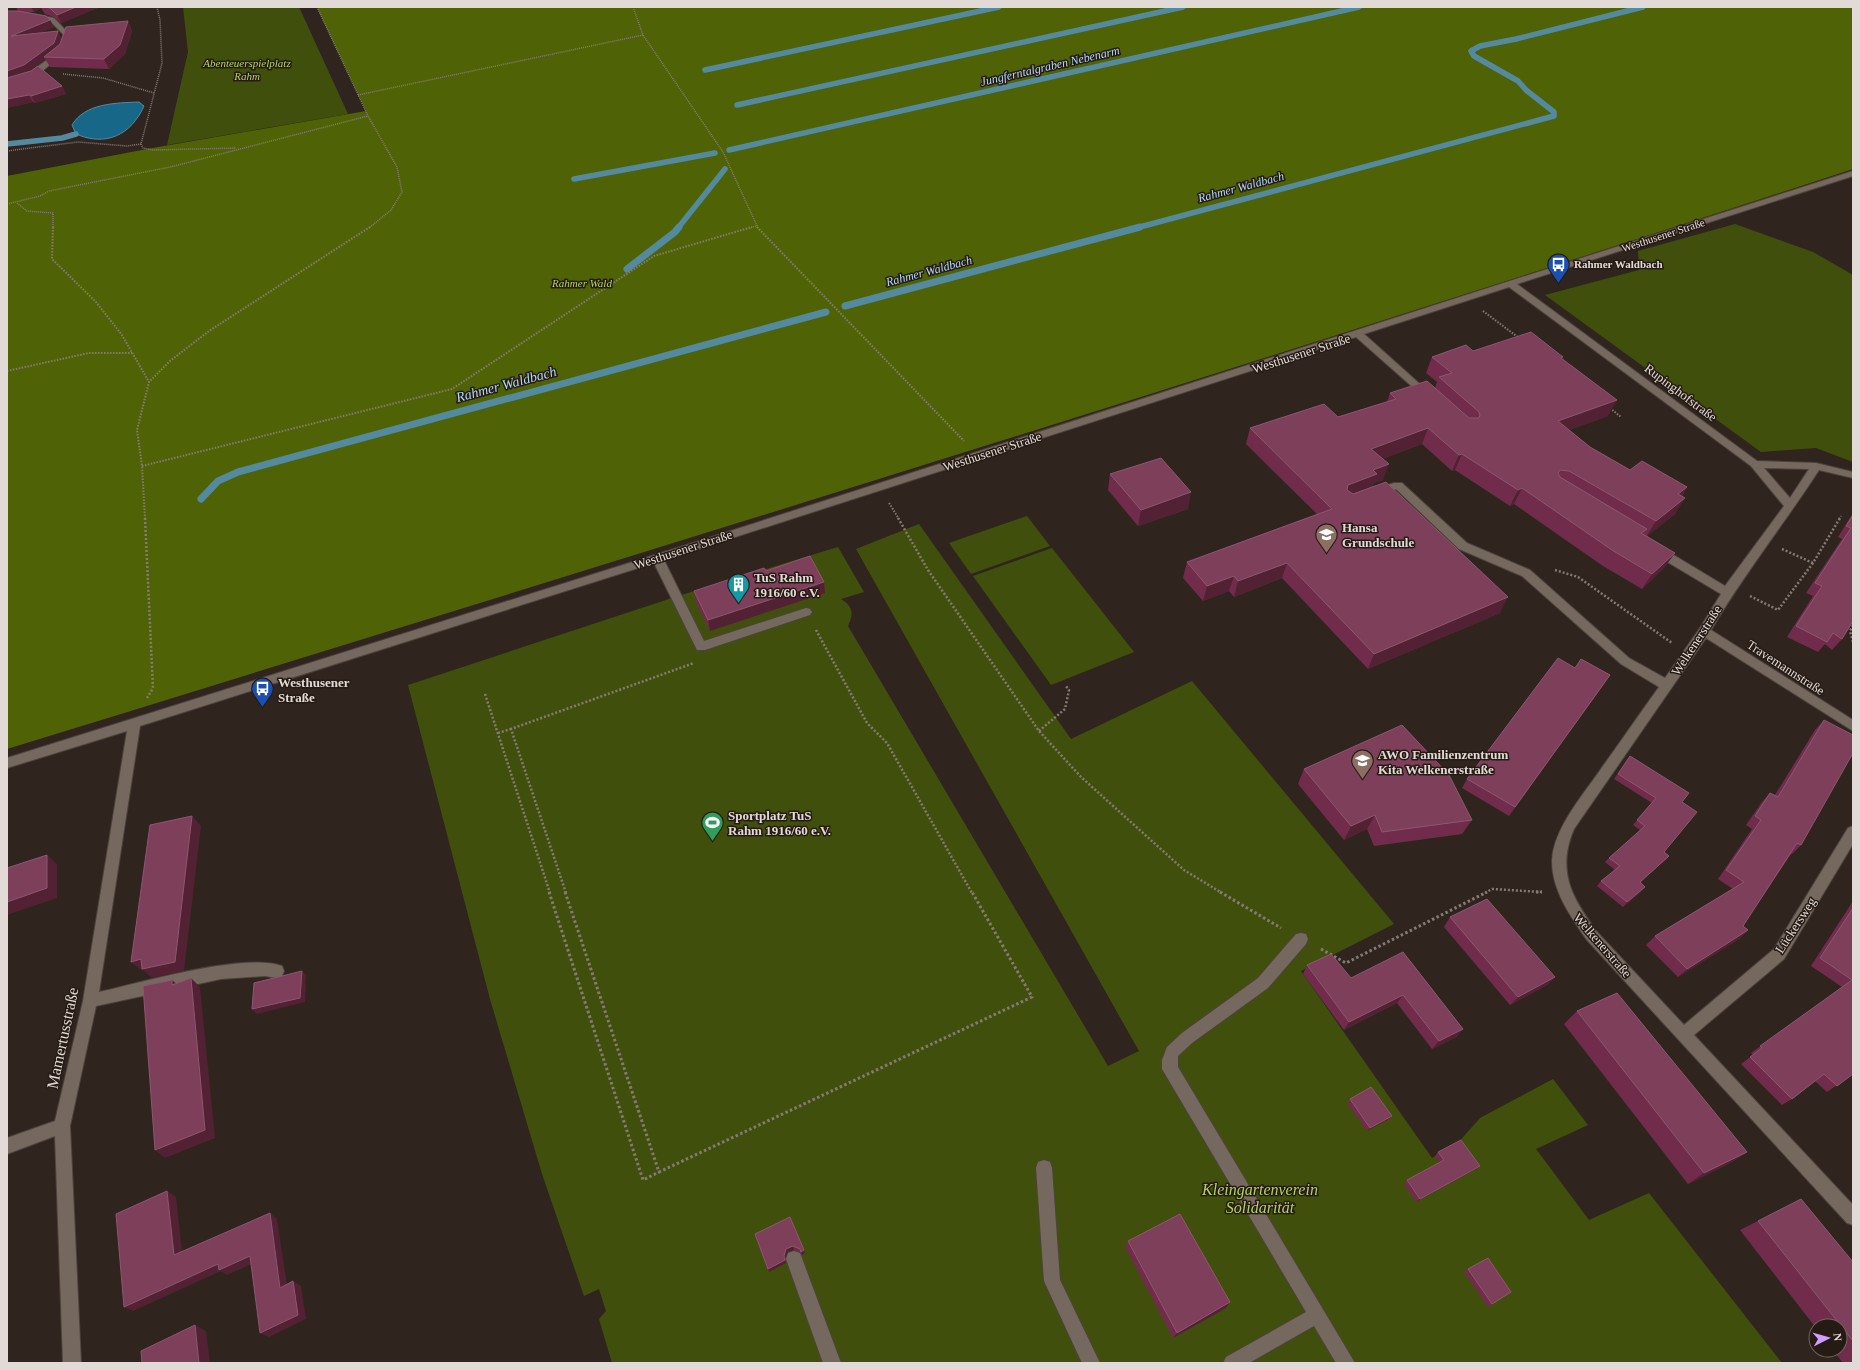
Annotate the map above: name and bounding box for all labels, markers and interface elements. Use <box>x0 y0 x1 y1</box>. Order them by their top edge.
water label: Jungferntalgraben Nebenarm <box>979 43 1121 89</box>
park label: Abenteuerspielplatz Rahm <box>202 57 291 82</box>
water label: Rahmer Waldbach <box>1195 169 1286 205</box>
street label: Westhusener Straße <box>1620 216 1706 254</box>
bus stop icon: Rahmer Waldbach <box>1545 251 1571 284</box>
water label: Rahmer Waldbach <box>883 253 974 289</box>
place label: Rahmer Waldbach <box>1574 258 1663 270</box>
park label: Rahmer Wald <box>551 277 612 289</box>
street label: Westhusener Straße <box>1250 330 1352 376</box>
street label: Rupinghofstraße <box>1642 360 1720 425</box>
water label: Rahmer Waldbach <box>453 364 558 405</box>
street label: Westhusener Straße <box>941 428 1043 474</box>
place label: Hansa Grundschule <box>1342 520 1414 550</box>
school or university icon: Hansa Grundschule <box>1314 521 1340 554</box>
street label: Westhusener Straße <box>632 526 734 572</box>
place label: TuS Rahm 1916/60 e.V. <box>754 570 820 600</box>
building icon: TuS Rahm 1916/60 e.V. <box>726 571 752 604</box>
street label: Welkenerstraße <box>1668 602 1725 678</box>
street label: Travemannstraße <box>1744 637 1828 698</box>
place label: Westhusener Straße <box>278 675 350 705</box>
bus stop icon: Westhusener Straße <box>249 676 275 709</box>
place label: AWO Familienzentrum Kita Welkenerstraße <box>1378 747 1509 777</box>
school or university icon: AWO Familienzentrum Kita Welkenerstraße <box>1350 748 1376 781</box>
place label: Sportplatz TuS Rahm 1916/60 e.V. <box>728 808 831 838</box>
sports icon: Sportplatz TuS Rahm 1916/60 e.V. <box>699 809 725 842</box>
street label: Lückersweg <box>1772 894 1819 956</box>
street label: Welkenerstraße <box>1571 910 1635 981</box>
street label: Mamertusstraße <box>43 986 82 1090</box>
park label: Kleingartenverein Solidarität <box>1201 1181 1318 1216</box>
north arrow <box>1808 1318 1848 1358</box>
text: N <box>1832 1332 1844 1342</box>

